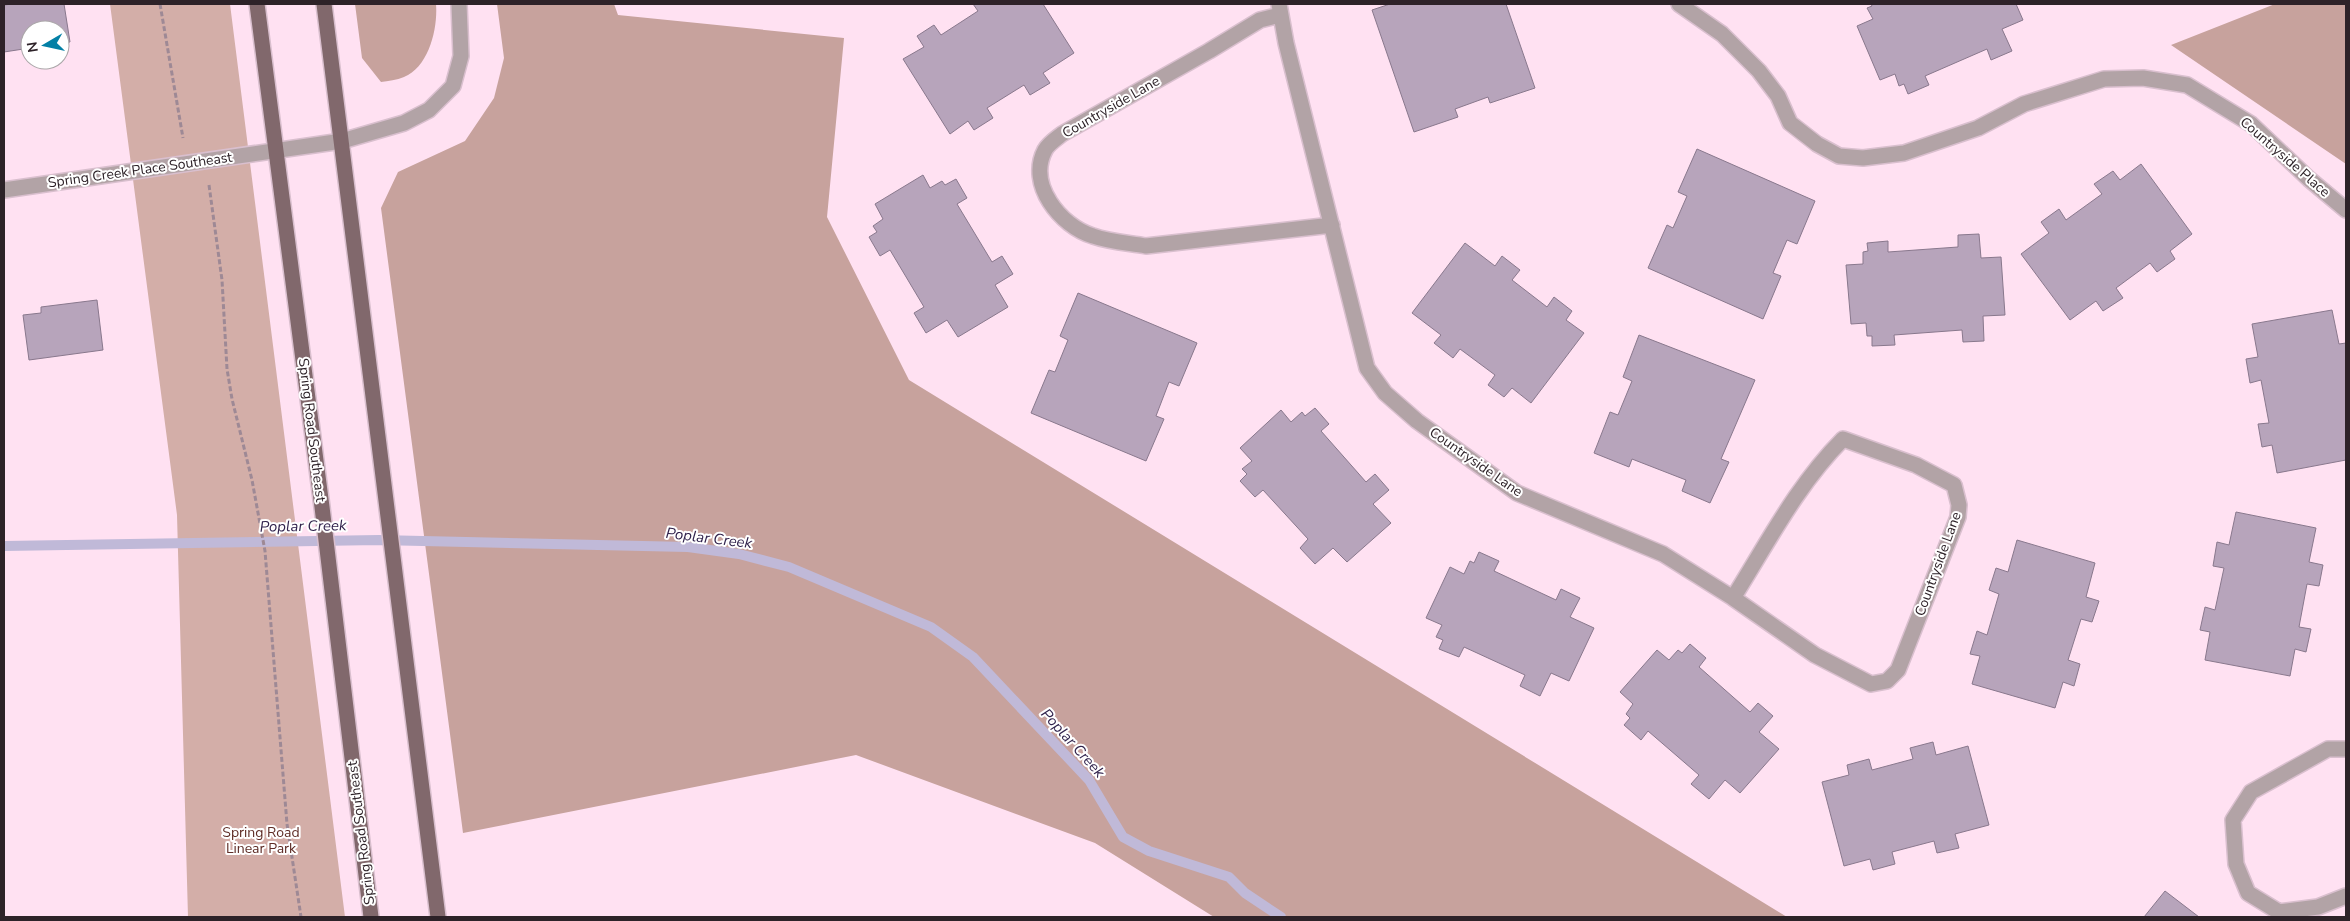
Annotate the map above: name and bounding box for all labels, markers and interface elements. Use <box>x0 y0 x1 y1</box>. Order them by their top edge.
north arrow <box>20 20 70 70</box>
text: N <box>22 40 43 54</box>
street label: Countryside Lane <box>1059 71 1163 143</box>
street label: Countryside Place <box>2236 113 2334 201</box>
street label: Spring Creek Place Southeast <box>47 148 233 192</box>
street label: Spring Road Southeast <box>294 357 330 503</box>
street label: Countryside Lane <box>1426 423 1526 501</box>
street label: Countryside Lane <box>1910 509 1966 619</box>
water label: Poplar Creek <box>259 515 347 537</box>
water label: Poplar Creek <box>665 523 754 553</box>
water label: Poplar Creek <box>1037 704 1110 782</box>
street label: Spring Road Southeast <box>343 760 379 906</box>
park label: Spring Road Linear Park <box>222 823 300 858</box>

